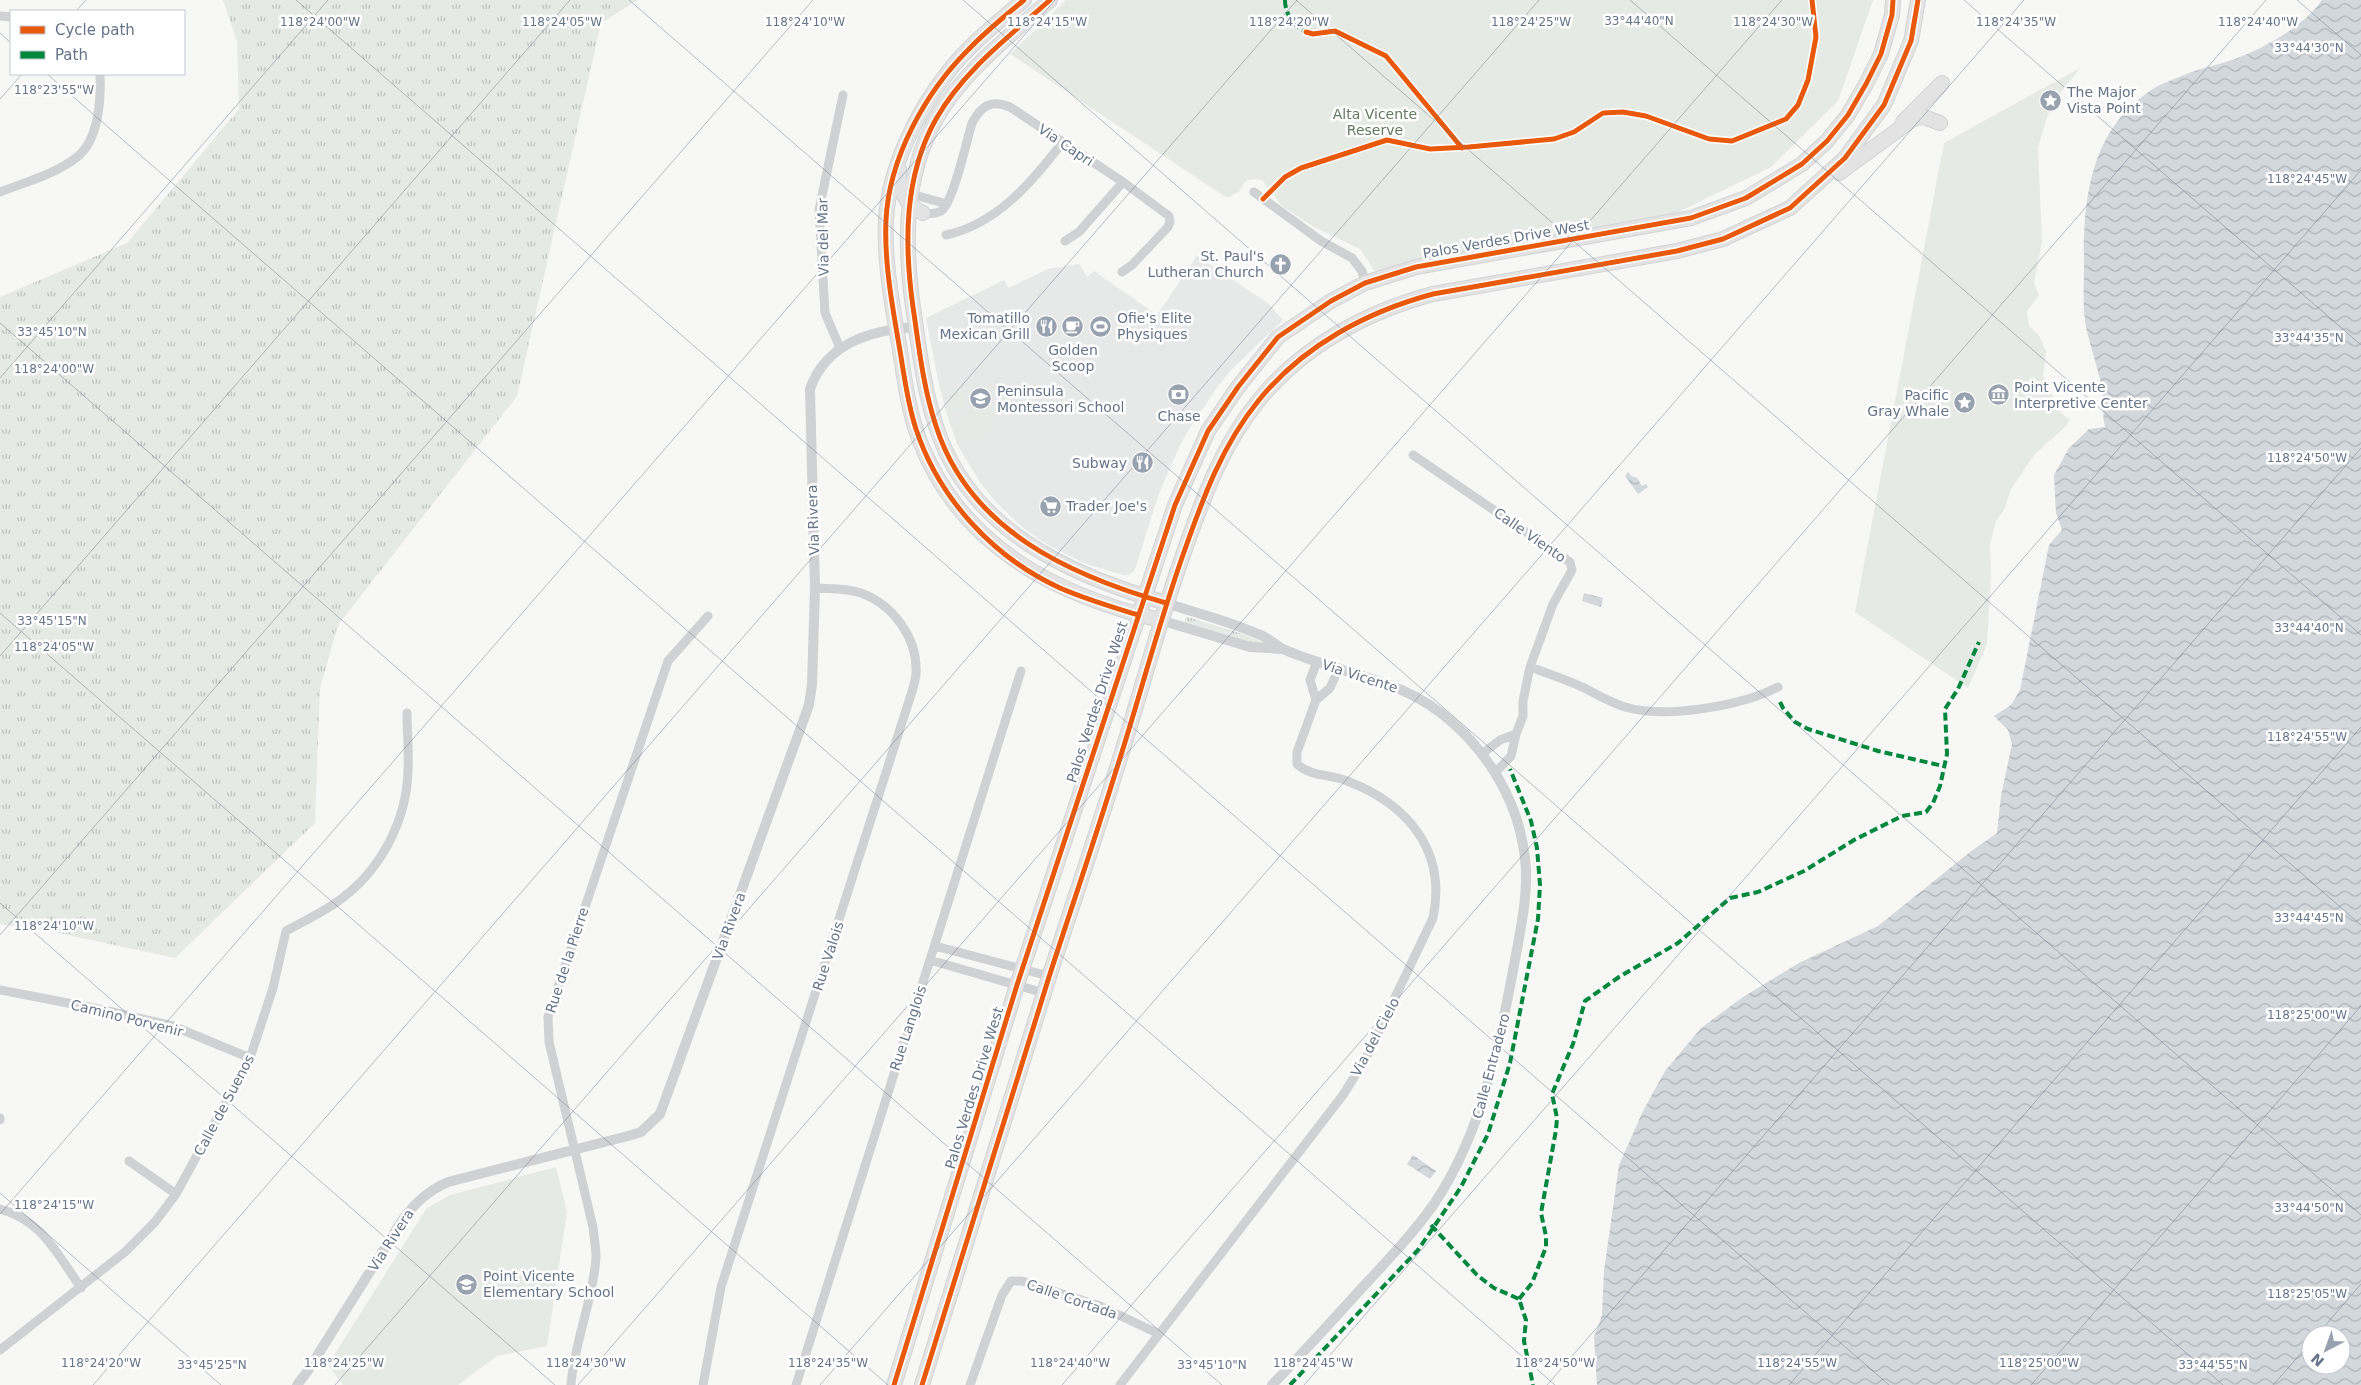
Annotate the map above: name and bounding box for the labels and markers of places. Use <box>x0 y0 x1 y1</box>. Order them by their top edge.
place label: The Major Vista Point <box>2066 84 2141 116</box>
place icon: The Major Vista Point <box>2039 88 2063 112</box>
place label: St. Paul's Lutheran Church <box>1147 248 1264 280</box>
church icon: St. Paul's Lutheran Church <box>1268 252 1292 276</box>
place label: Tomatillo Mexican Grill <box>940 310 1030 342</box>
place label: Ofie's Elite Physiques <box>1117 310 1192 342</box>
restaurant icon: Tomatillo Mexican Grill <box>1034 314 1058 338</box>
sports icon: Ofie's Elite Physiques <box>1089 314 1113 338</box>
cafe icon: Golden Scoop <box>1061 315 1085 339</box>
place label: Golden Scoop <box>1048 342 1098 374</box>
place label: Point Vicente Interpretive Center <box>2014 379 2148 411</box>
bank icon: Chase <box>1167 382 1191 406</box>
place label: Peninsula Montessori School <box>997 383 1124 415</box>
museum icon: Point Vicente Interpretive Center <box>1986 383 2010 407</box>
school or university icon: Peninsula Montessori School <box>969 387 993 411</box>
place label: Pacific Gray Whale <box>1867 387 1949 419</box>
place icon: Pacific Gray Whale <box>1953 391 1977 415</box>
place label: Chase <box>1157 408 1201 424</box>
restaurant icon: Subway <box>1131 451 1155 475</box>
place label: Subway <box>1072 455 1127 471</box>
supermarket icon: Trader Joe's <box>1038 494 1062 518</box>
place label: Trader Joe's <box>1065 498 1147 514</box>
place label: Point Vicente Elementary School <box>483 1268 615 1300</box>
school or university icon: Point Vicente Elementary School <box>455 1272 479 1296</box>

